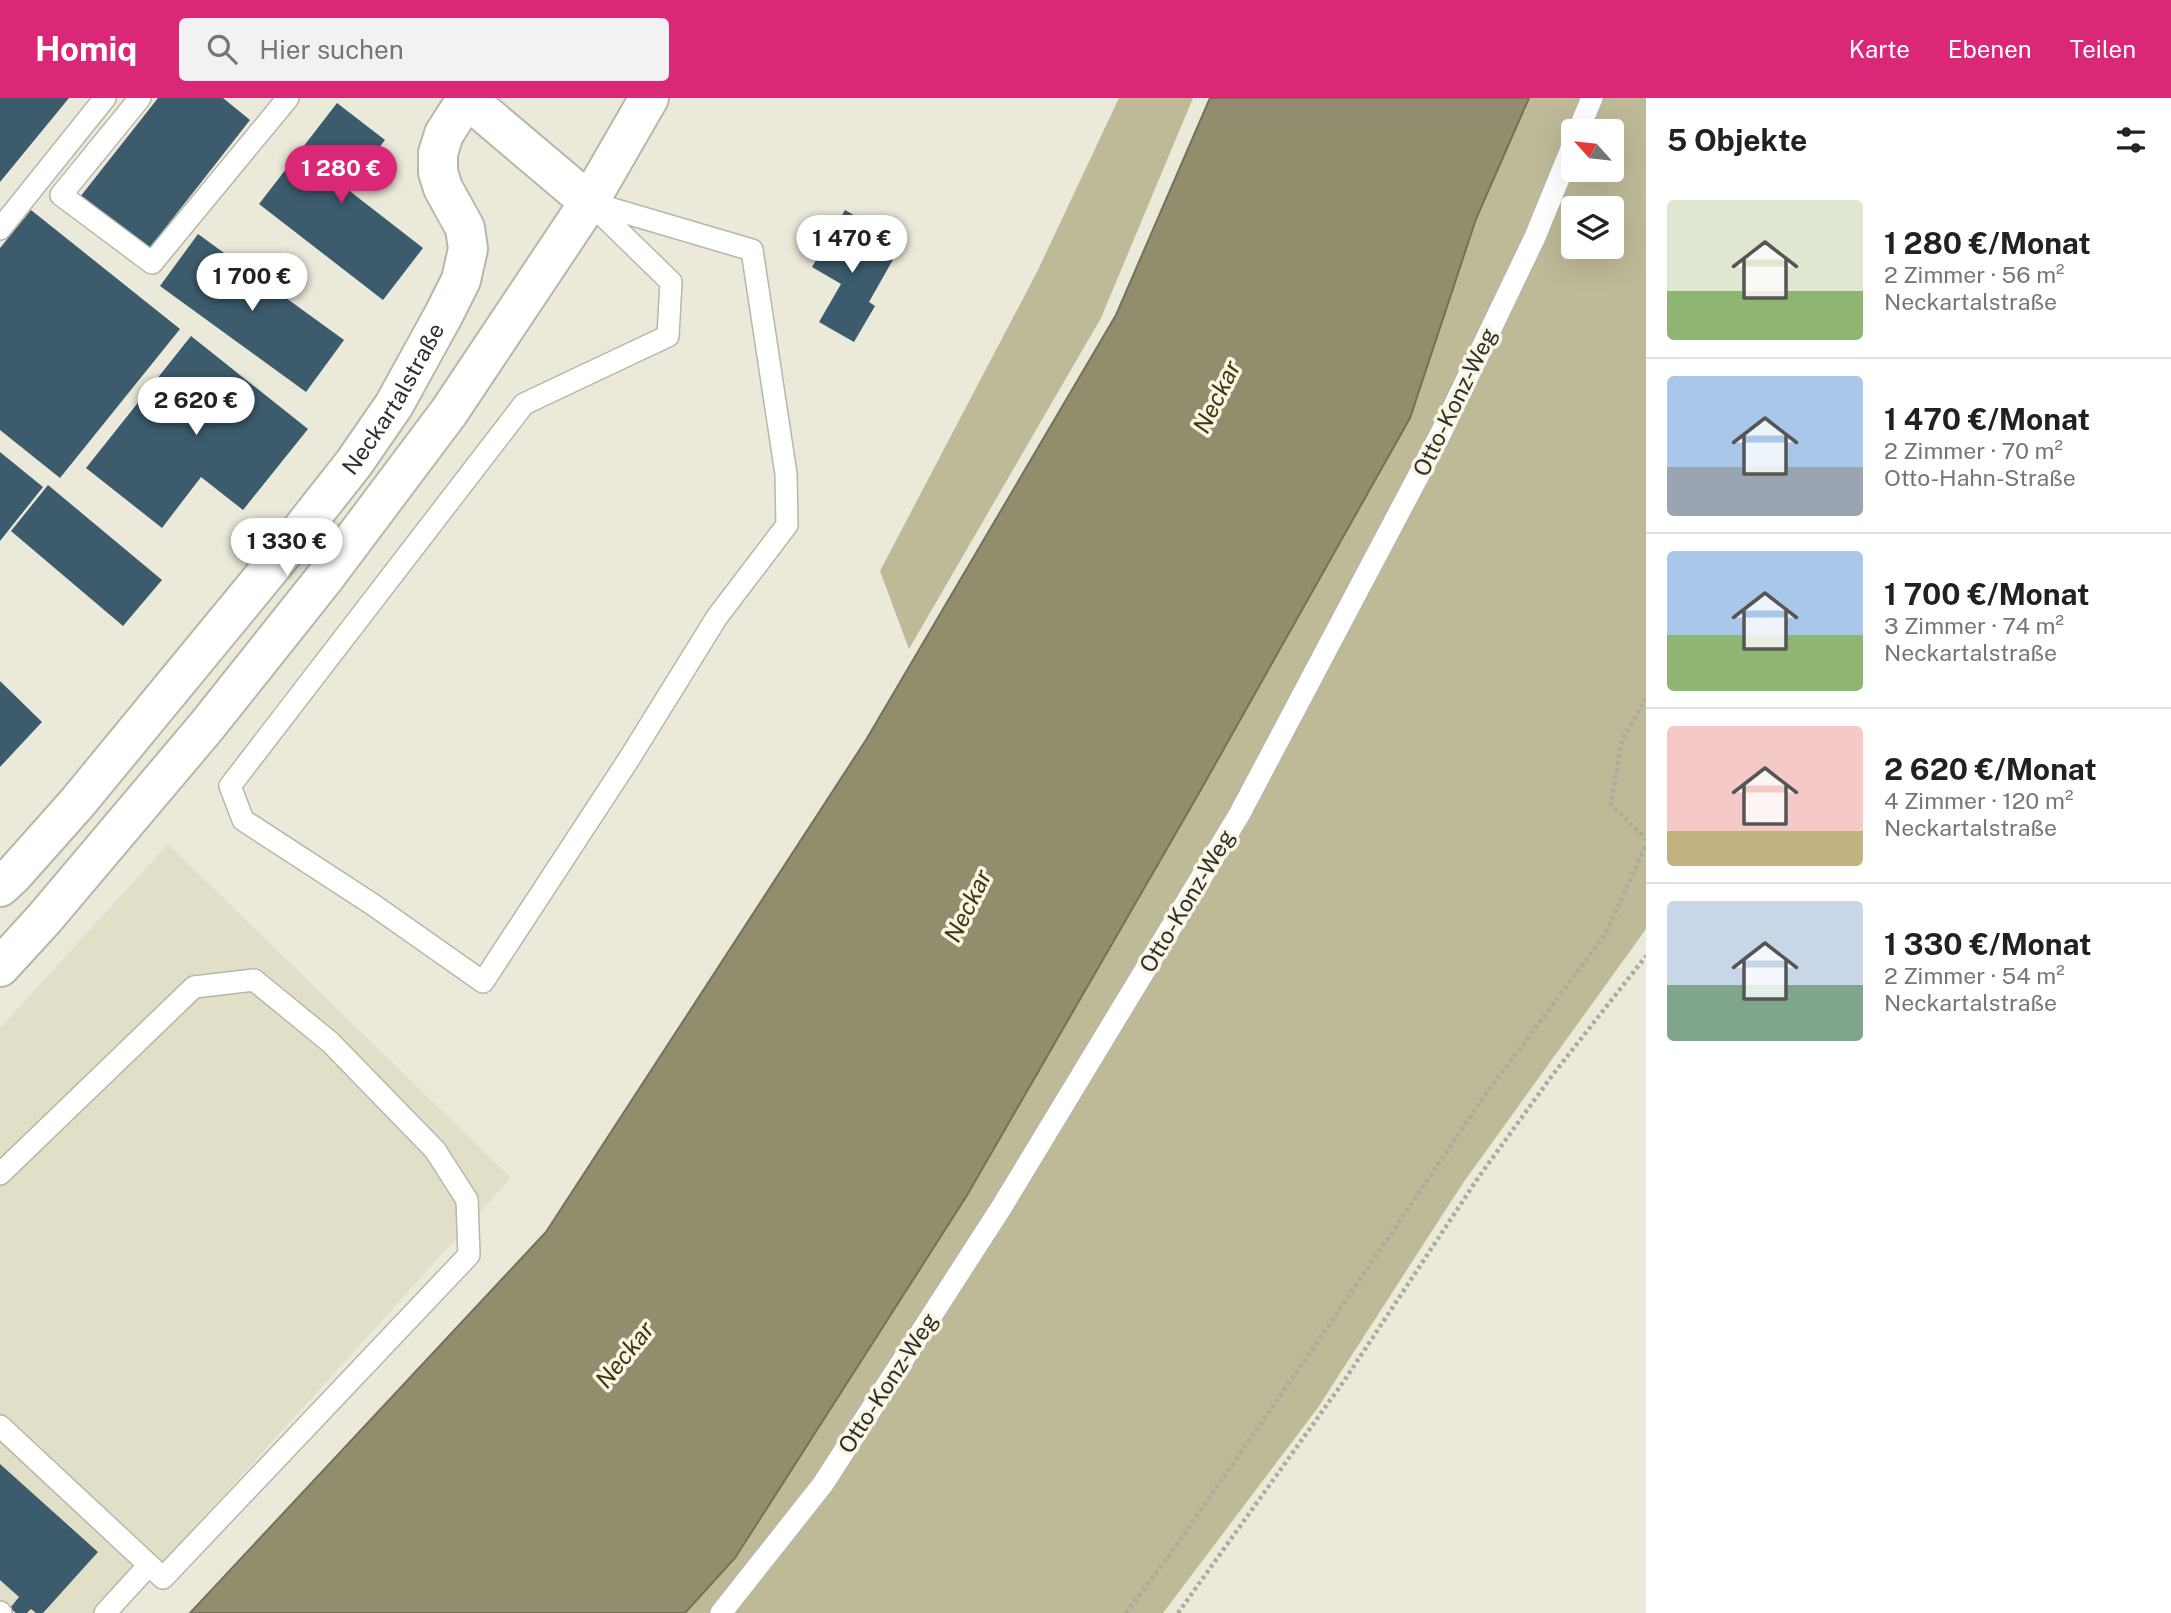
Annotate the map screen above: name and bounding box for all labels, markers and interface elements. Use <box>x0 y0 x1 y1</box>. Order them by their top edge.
search box <box>179 18 669 81</box>
text: Homiq <box>35 30 137 68</box>
icon: search <box>203 30 241 68</box>
text: Hier suchen <box>259 34 404 65</box>
text: Karte <box>1849 35 1910 63</box>
text: Ebenen <box>1948 35 2032 63</box>
text: Teilen <box>2070 35 2136 63</box>
north arrow <box>1561 119 1624 182</box>
map controls <box>1561 119 1624 259</box>
icon: filters <box>2112 121 2150 159</box>
text: 5 Objekte <box>1667 122 1807 158</box>
pin: 1 280 € <box>276 146 406 205</box>
text: 1 280 € <box>301 154 381 181</box>
button: layers <box>1561 196 1624 259</box>
pin: 1 470 € <box>787 216 917 275</box>
text: 1 470 € <box>812 224 892 251</box>
text: 1 280 €/Monat <box>1884 225 2091 261</box>
icon: home <box>1723 228 1807 312</box>
pin: 1 700 € <box>187 254 317 313</box>
text: 2 Zimmer · 56 m² <box>1884 261 2065 288</box>
text: 1 700 € <box>213 262 291 289</box>
text: Neckartalstraße <box>1884 288 2057 315</box>
street label: Neckartalstraße <box>336 318 449 480</box>
street label: Otto-Konz-Weg <box>1407 323 1502 480</box>
water label: Neckar <box>1187 355 1246 437</box>
pin: 2 620 € <box>131 378 261 437</box>
text: 2 620 € <box>154 386 238 413</box>
text: 1 470 €/Monat <box>1884 401 2090 437</box>
icon: home <box>1723 404 1807 488</box>
text: 2 Zimmer · 70 m² <box>1884 437 2063 464</box>
text: Otto-Hahn-Straße <box>1884 464 2076 491</box>
pin: 1 330 € <box>222 518 352 578</box>
text: 1 330 € <box>247 527 327 554</box>
text: 1 700 €/Monat <box>1884 576 2089 612</box>
icon: home <box>1723 579 1807 663</box>
text: 3 Zimmer · 74 m² <box>1884 612 2064 639</box>
text: Neckartalstraße <box>1884 639 2057 666</box>
text: 2 620 €/Monat <box>1884 751 2097 787</box>
icon: home <box>1723 754 1807 838</box>
text: 4 Zimmer · 120 m² <box>1884 787 2073 814</box>
text: Neckartalstraße <box>1884 814 2057 841</box>
street label: Otto-Konz-Weg <box>1133 824 1240 977</box>
water label: Neckar <box>938 864 997 946</box>
text: 1 330 €/Monat <box>1884 926 2091 962</box>
icon: home <box>1723 929 1807 1013</box>
text: 2 Zimmer · 54 m² <box>1884 962 2065 989</box>
text: Neckartalstraße <box>1884 989 2057 1016</box>
street label: Otto-Konz-Weg <box>832 1308 943 1458</box>
water label: Neckar <box>589 1315 660 1393</box>

